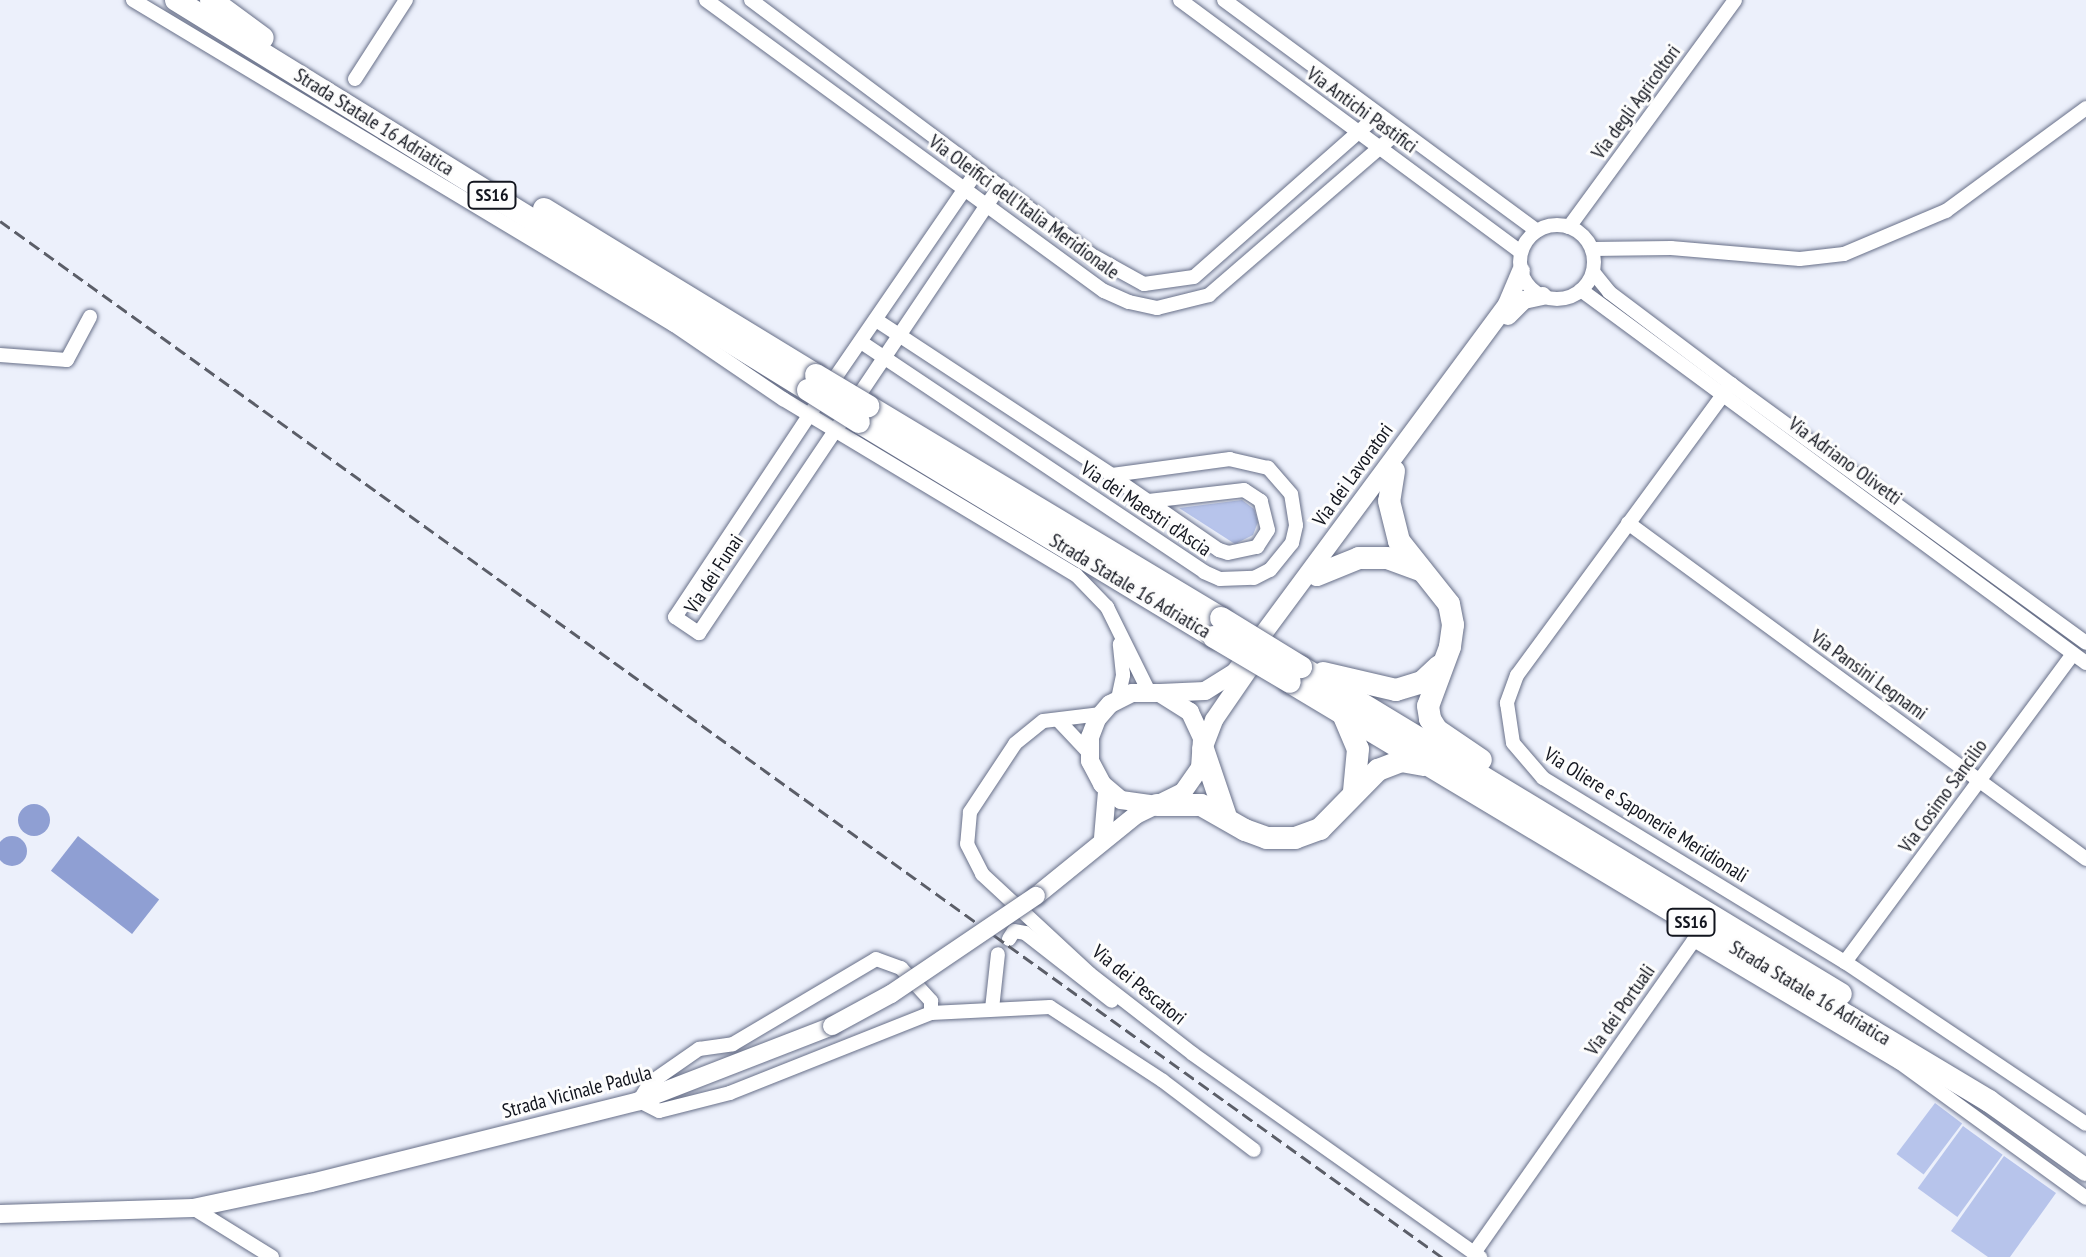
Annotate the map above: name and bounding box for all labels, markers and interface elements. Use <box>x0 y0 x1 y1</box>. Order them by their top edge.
street label: Via degli Agricoltori <box>1586 40 1686 164</box>
street label: Via Antichi Pastifici <box>1302 62 1422 158</box>
street label: Strada Statale 16 Adriatica <box>289 63 459 181</box>
street label: Via Oleifici dell'Italia Meridionale <box>924 130 1124 284</box>
road number: SS16 <box>466 181 518 209</box>
street label: Via Adriano Olivetti <box>1783 412 1907 510</box>
street label: Via dei Lavoratori <box>1308 419 1398 531</box>
street label: Via dei Maestri d’Ascia <box>1076 456 1216 562</box>
street label: Strada Statale 16 Adriatica <box>1045 528 1215 644</box>
street label: Via dei Funai <box>680 530 748 618</box>
street label: Via Pansini Legnami <box>1806 625 1932 725</box>
street label: Via Cosimo Sancilio <box>1894 735 1992 857</box>
street label: Via Oliere e Saponerie Meridionali <box>1540 742 1752 888</box>
road number: SS16 <box>1665 908 1717 936</box>
street label: Strada Statale 16 Adriatica <box>1725 935 1895 1051</box>
street label: Via dei Pescatori <box>1087 940 1191 1030</box>
street label: Via dei Portuali <box>1580 960 1660 1060</box>
street label: Strada Vicinale Padula <box>500 1060 654 1124</box>

